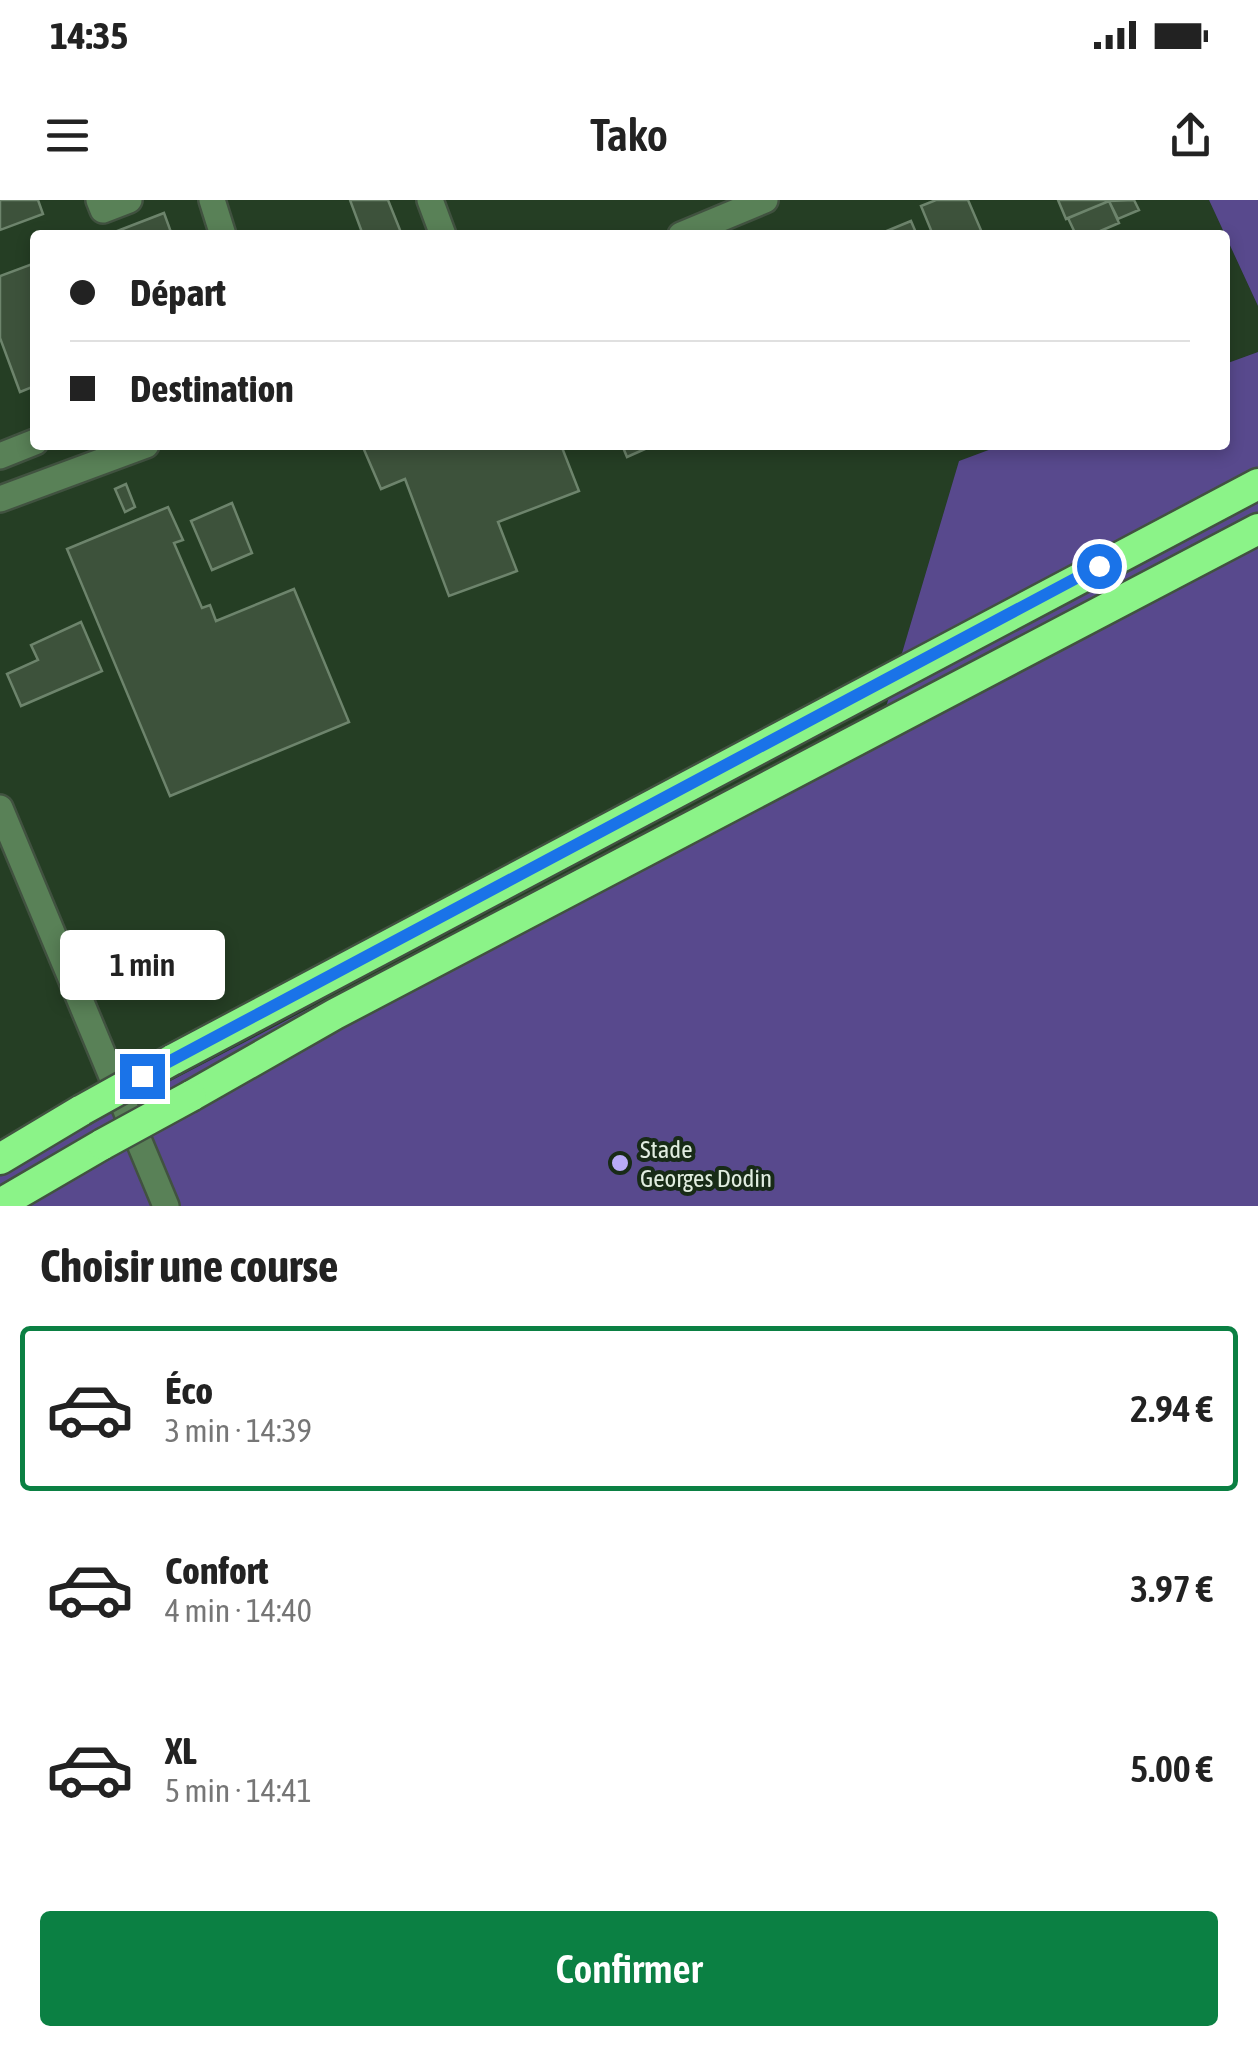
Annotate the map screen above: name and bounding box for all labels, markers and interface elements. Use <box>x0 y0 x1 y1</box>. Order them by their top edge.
text: 14:35 <box>50 14 128 57</box>
icon: menu <box>40 108 95 163</box>
icon: share <box>1163 108 1218 163</box>
text: Tako <box>590 109 668 161</box>
text: Départ <box>130 271 226 314</box>
text: Destination <box>130 367 294 410</box>
route start <box>1077 544 1122 589</box>
callout: 1 min <box>59 931 224 1001</box>
text: 1 min <box>110 946 175 983</box>
route end <box>120 1054 165 1099</box>
place label: Stade Georges Dodin <box>640 1135 772 1192</box>
marker: Stade Georges Dodin <box>609 1152 631 1174</box>
text: Choisir une course <box>40 1240 339 1292</box>
icon: car <box>45 1364 135 1454</box>
text: Éco <box>165 1369 213 1412</box>
text: 2.94 € <box>1130 1387 1213 1430</box>
text: 3 min · 14:39 <box>165 1412 312 1449</box>
icon: car <box>45 1544 135 1634</box>
text: Confort <box>165 1549 269 1592</box>
text: 3.97 € <box>1130 1567 1213 1610</box>
text: 4 min · 14:40 <box>165 1592 312 1629</box>
icon: car <box>45 1724 135 1814</box>
text: XL <box>165 1729 197 1772</box>
text: 5.00 € <box>1130 1747 1213 1790</box>
text: 5 min · 14:41 <box>165 1772 312 1809</box>
button: Confirmer <box>40 1911 1218 2026</box>

